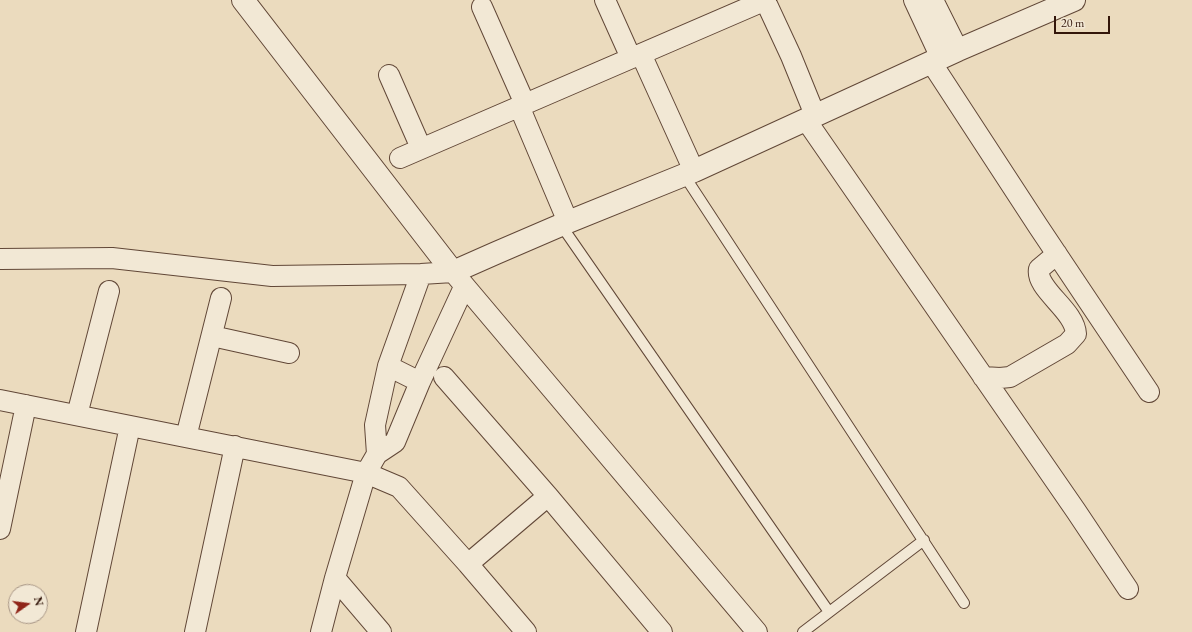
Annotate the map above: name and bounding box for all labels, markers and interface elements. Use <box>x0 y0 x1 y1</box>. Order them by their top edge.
scale bar <box>1056 8 1112 34</box>
text: 20 m <box>1061 15 1084 31</box>
north arrow <box>8 584 48 624</box>
text: N <box>31 595 47 607</box>

